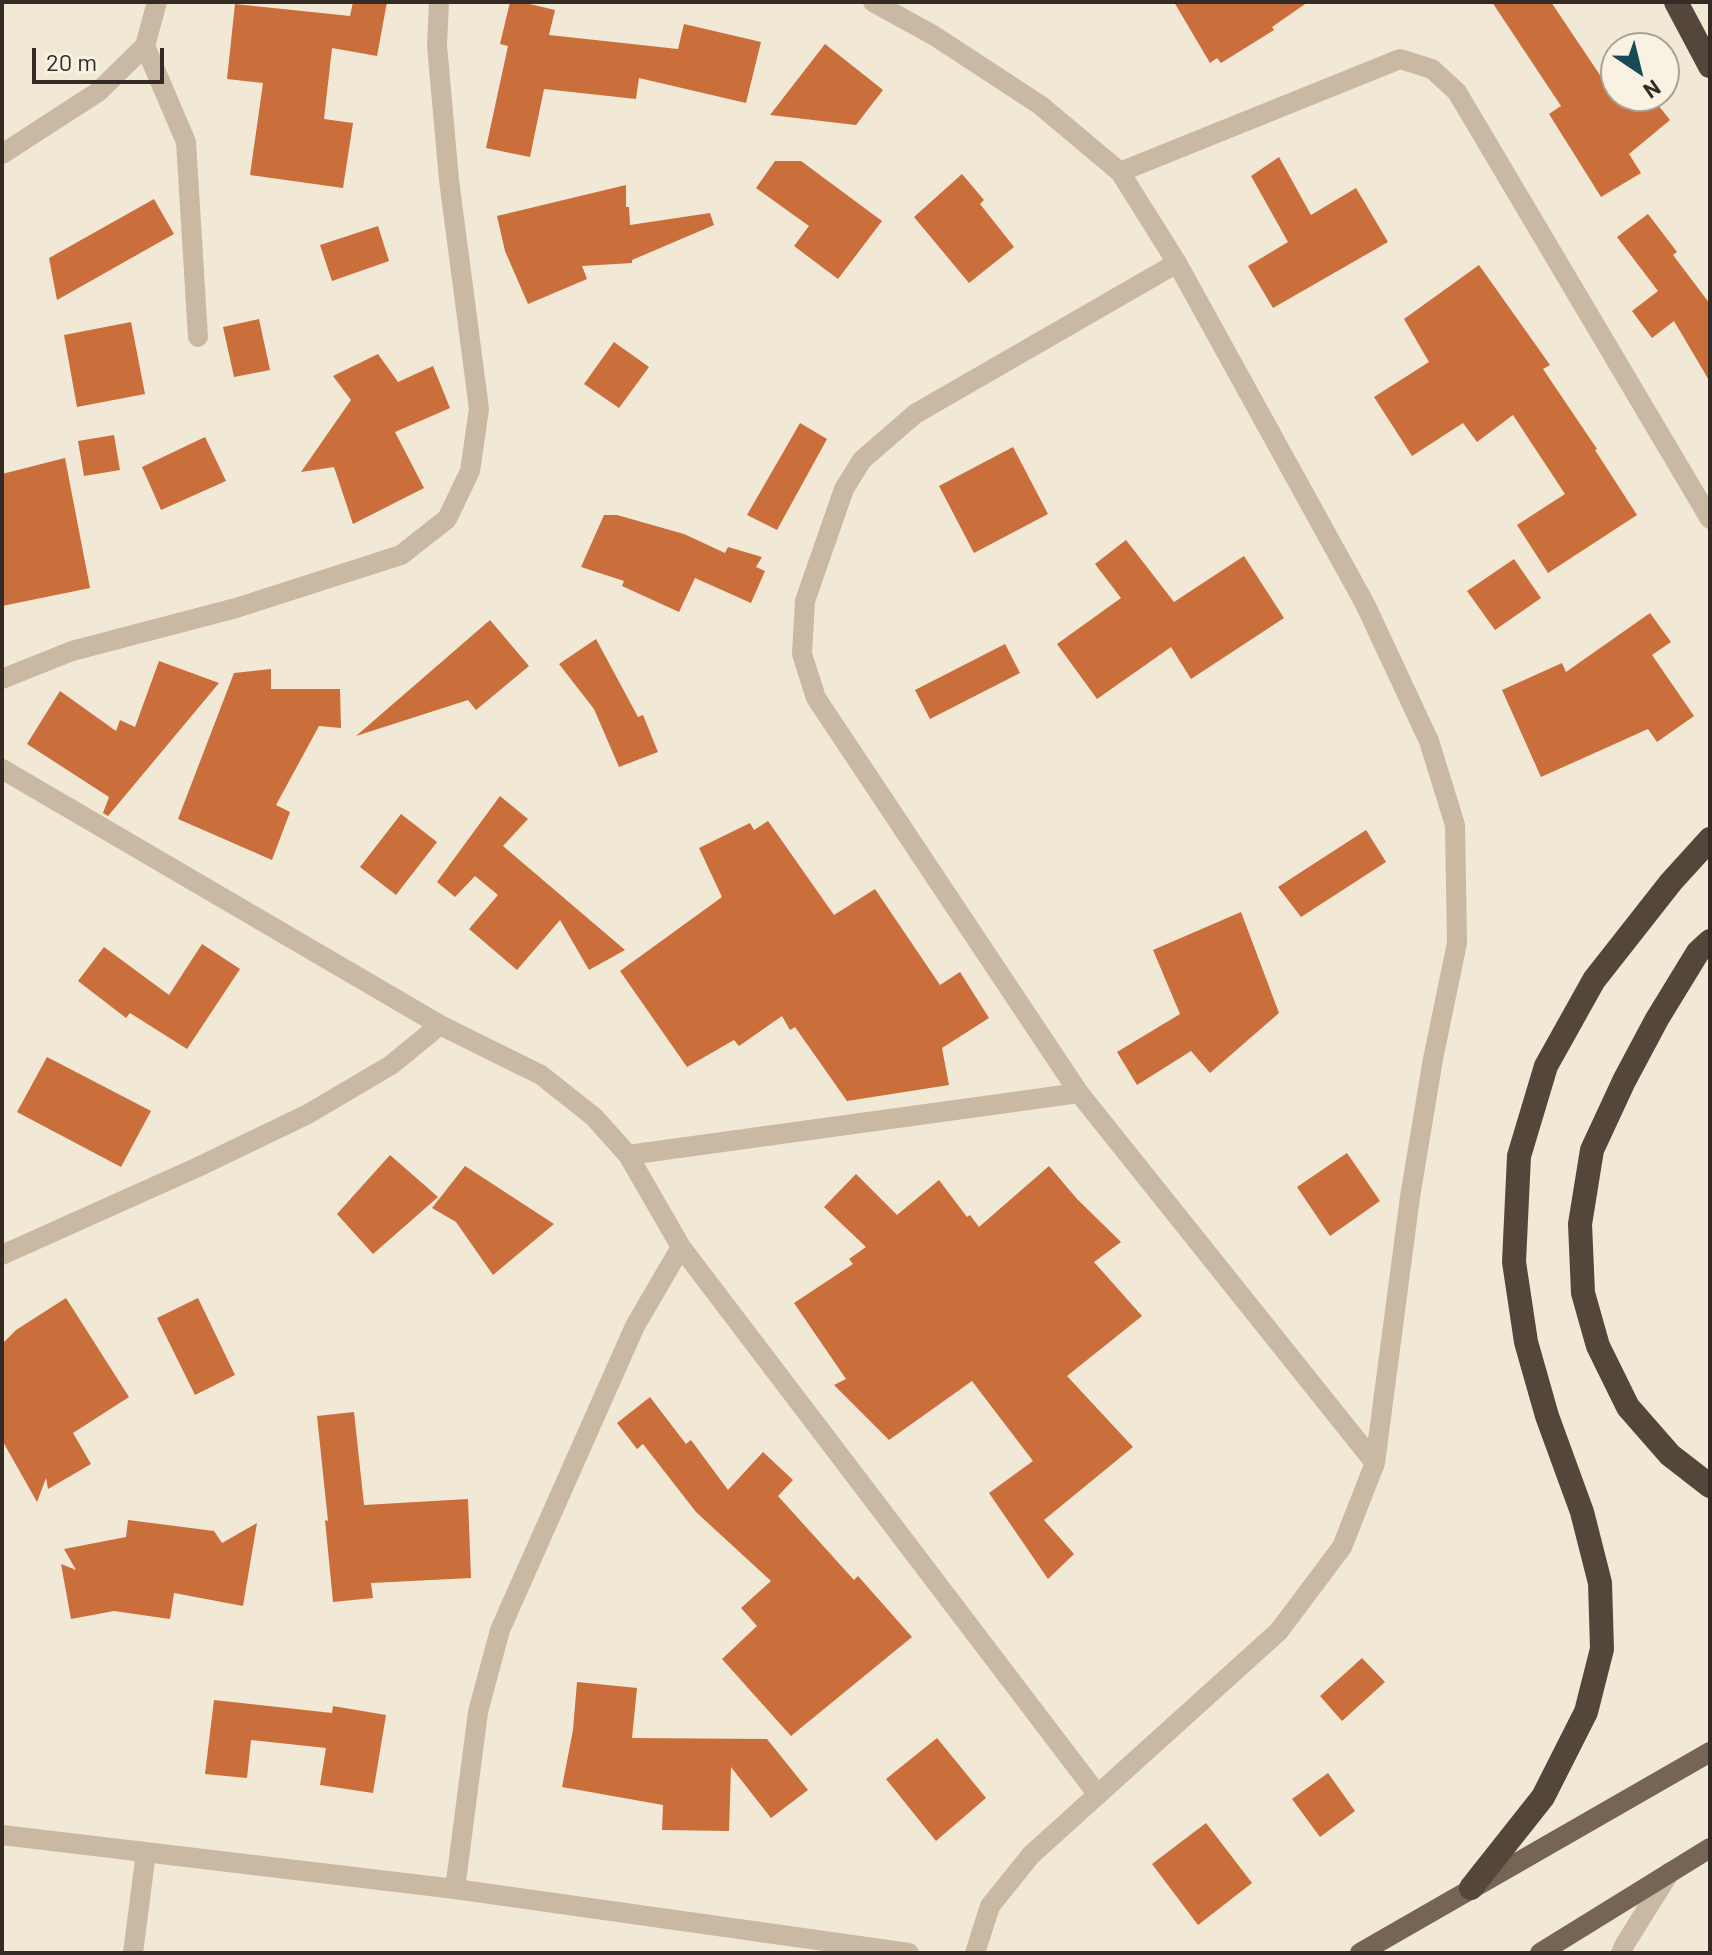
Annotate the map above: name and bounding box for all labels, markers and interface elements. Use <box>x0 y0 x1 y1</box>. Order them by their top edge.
scale bar <box>36 32 168 82</box>
north arrow <box>1600 32 1680 112</box>
text: 20 m <box>46 47 97 76</box>
text: N <box>1639 75 1666 105</box>

